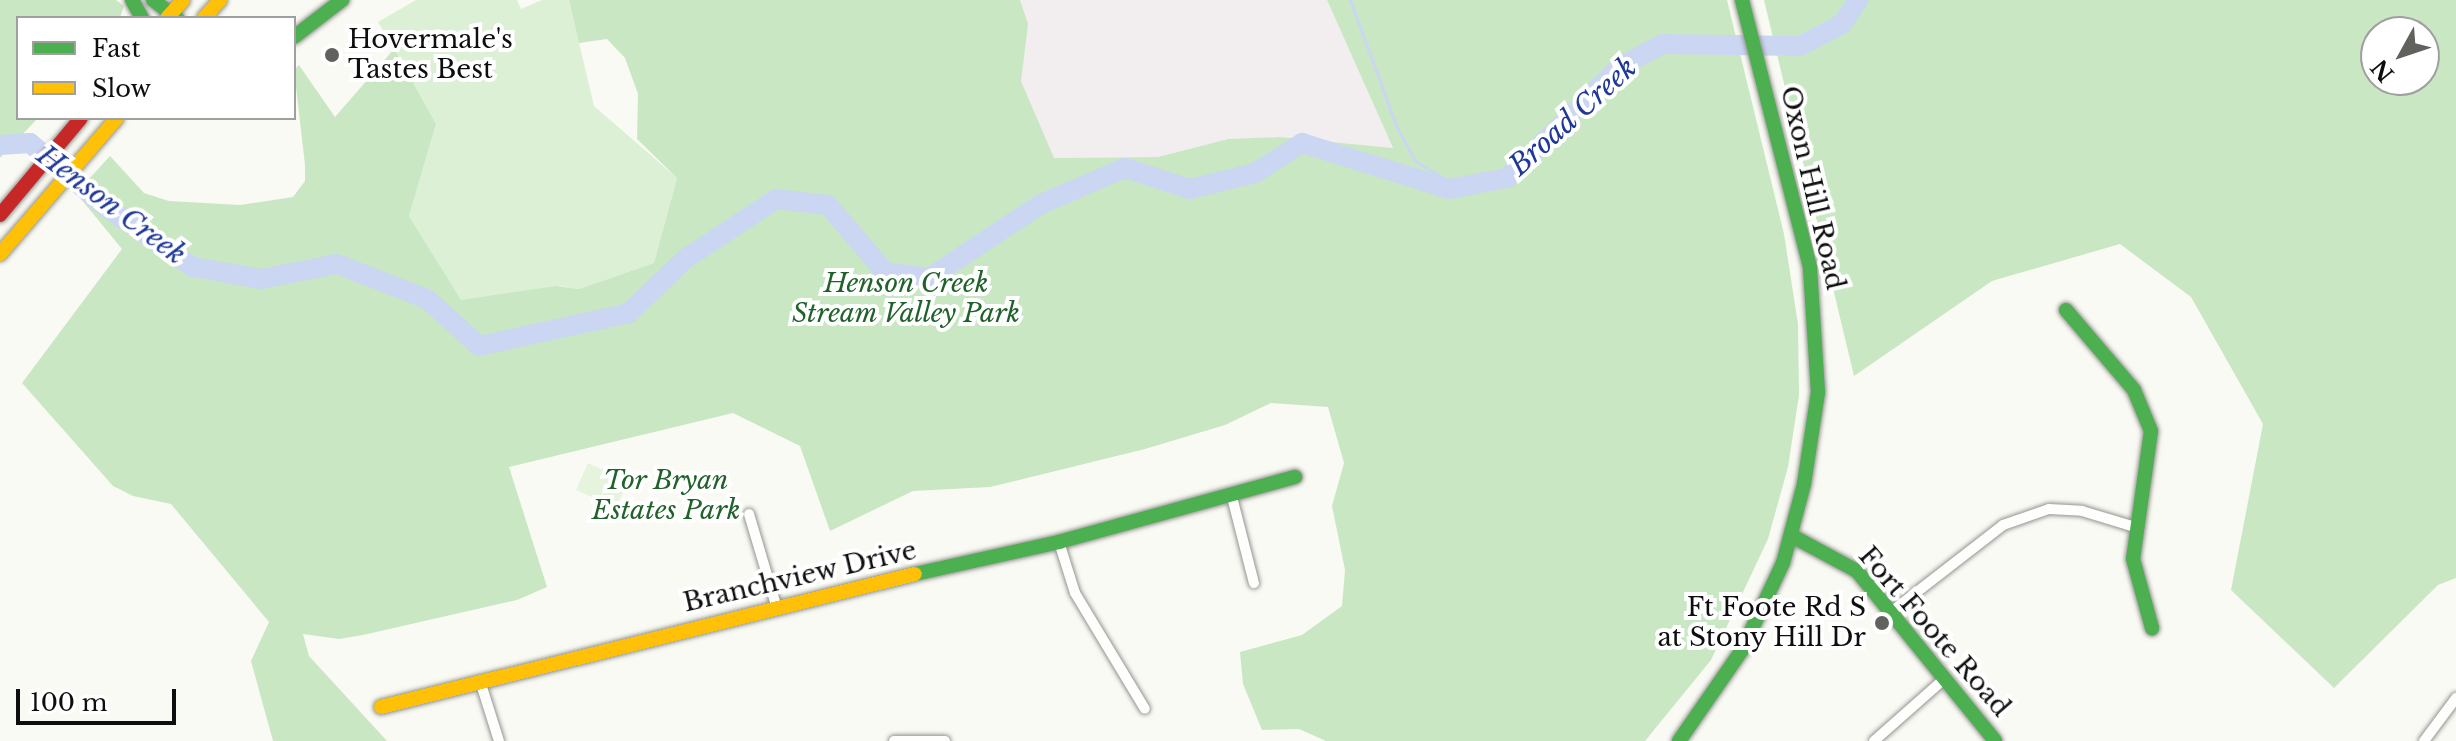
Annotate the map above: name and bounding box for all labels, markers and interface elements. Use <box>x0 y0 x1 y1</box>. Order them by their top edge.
legend <box>16 16 296 120</box>
north arrow <box>2360 16 2440 96</box>
place label: Hovermale's Tastes Best <box>348 24 513 86</box>
text: Fast <box>92 34 140 63</box>
marker: Hovermale's Tastes Best <box>323 46 341 64</box>
water label: Broad Creek <box>1502 51 1644 183</box>
text: N <box>2366 54 2400 87</box>
text: Slow <box>92 74 151 103</box>
street label: Oxon Hill Road <box>1773 83 1851 293</box>
water label: Henson Creek <box>30 138 192 272</box>
park label: Henson Creek Stream Valley Park <box>792 268 1020 330</box>
park label: Tor Bryan Estates Park <box>592 465 740 526</box>
street label: Branchview Drive <box>680 535 920 619</box>
street label: Fort Foote Road <box>1852 541 2016 723</box>
place label: Ft Foote Rd S at Stony Hill Dr <box>1657 592 1866 654</box>
marker: Ft Foote Rd S at Stony Hill Dr <box>1873 614 1891 632</box>
scale bar <box>20 673 180 723</box>
text: 100 m <box>30 688 108 717</box>

